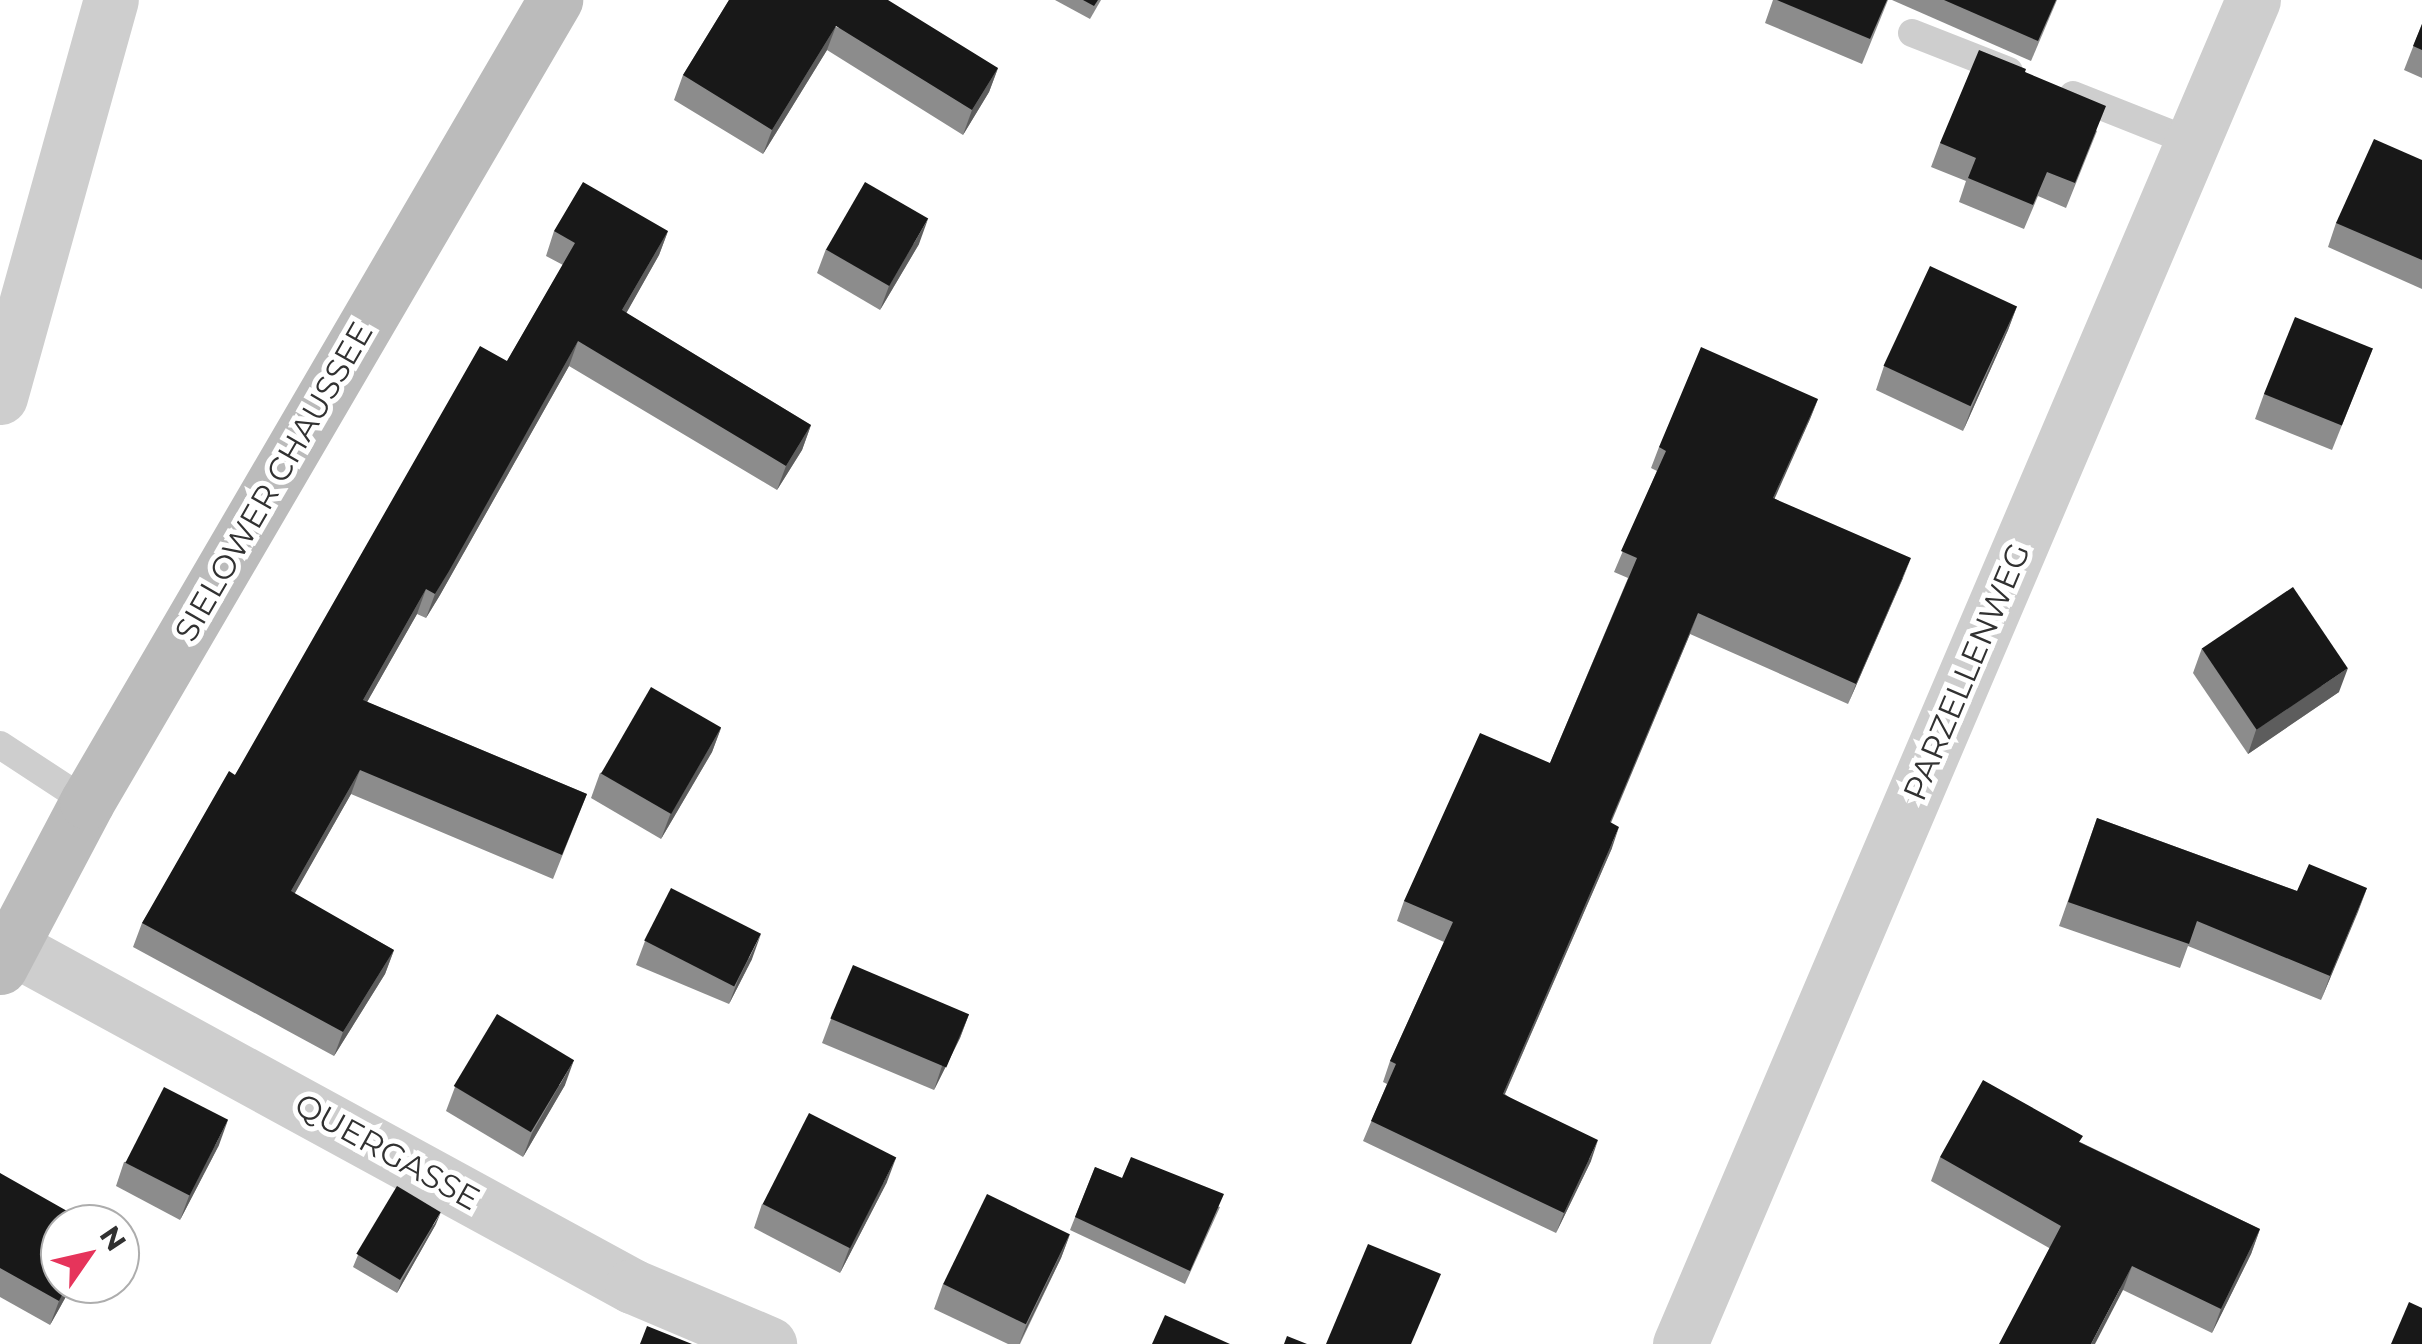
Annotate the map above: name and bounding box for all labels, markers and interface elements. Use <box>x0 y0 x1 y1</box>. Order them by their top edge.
street label: SIELOWER CHAUSSEE <box>167 316 381 648</box>
street label: PARZELLENWEG <box>1895 538 2039 806</box>
street label: QUERGASSE <box>288 1085 486 1219</box>
north arrow <box>40 1204 140 1304</box>
text: N <box>93 1219 134 1257</box>

